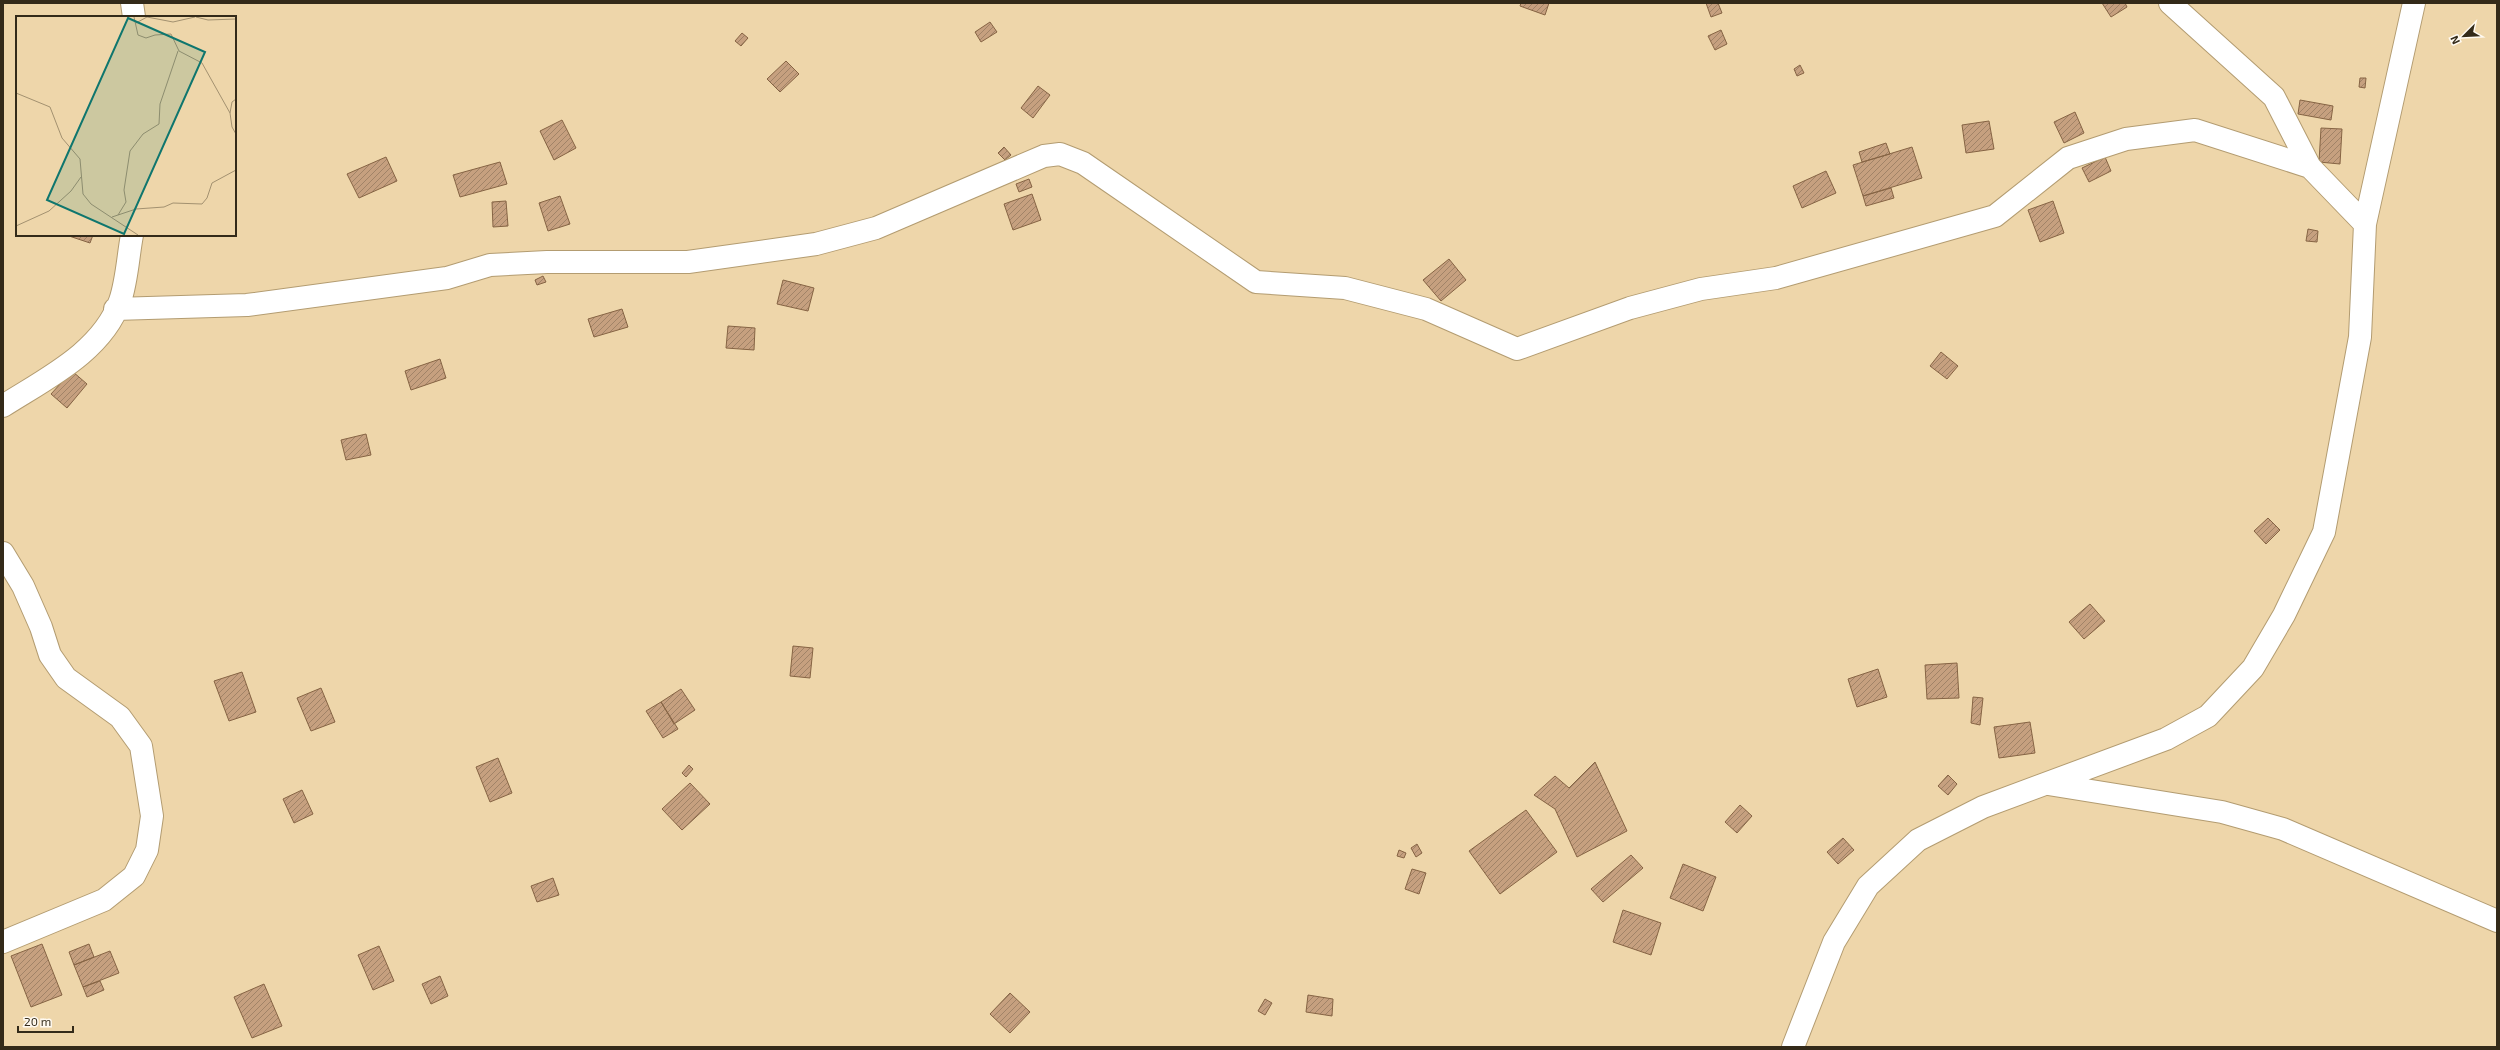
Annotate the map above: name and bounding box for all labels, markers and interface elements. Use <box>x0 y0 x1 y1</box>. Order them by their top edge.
inset map <box>16 16 236 236</box>
north arrow <box>2444 16 2484 56</box>
text: N <box>2447 34 2462 47</box>
scale bar <box>18 1008 73 1034</box>
text: 20 m <box>24 1014 51 1028</box>

